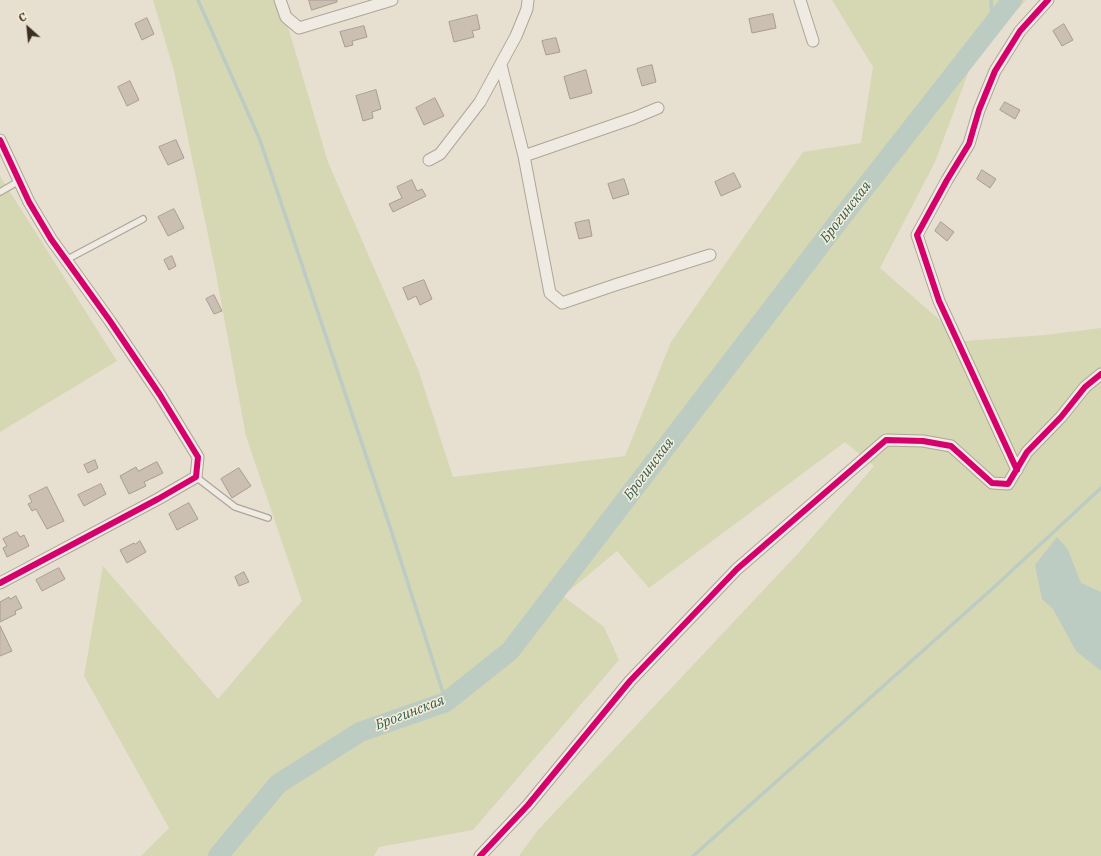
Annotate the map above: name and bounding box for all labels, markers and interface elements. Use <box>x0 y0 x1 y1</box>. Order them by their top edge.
north arrow <box>8 8 48 48</box>
text: С <box>16 9 29 25</box>
water label: Брогинская <box>817 178 875 246</box>
water label: Брогинская <box>620 435 678 503</box>
water label: Брогинская <box>373 692 447 734</box>

